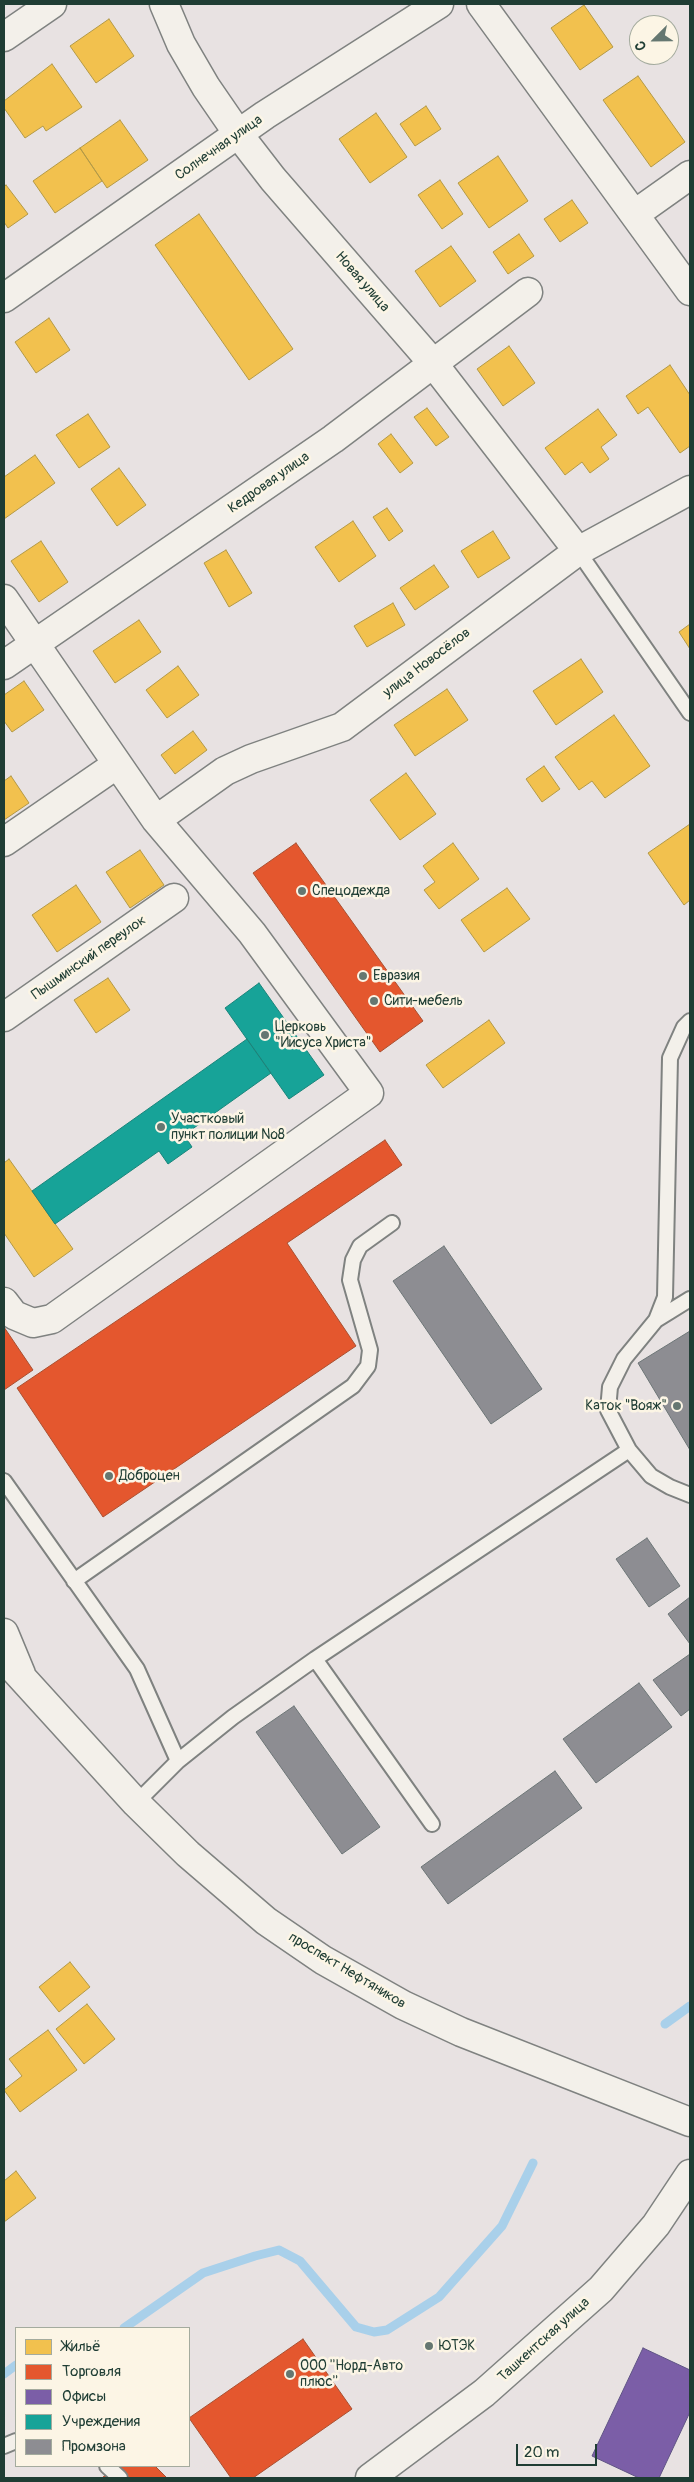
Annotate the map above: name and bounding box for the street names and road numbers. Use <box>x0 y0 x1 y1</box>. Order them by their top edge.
street label: Солнечная улица <box>172 112 266 184</box>
street label: Новая улица <box>331 248 393 316</box>
street label: Кедровая улица <box>225 449 313 517</box>
street label: улица Новосёлов <box>380 625 474 701</box>
street label: Пышминский переулок <box>29 912 149 1004</box>
street label: проспект Нефтяников <box>285 1929 409 2013</box>
street label: Ташкентская улица <box>495 2294 593 2386</box>

